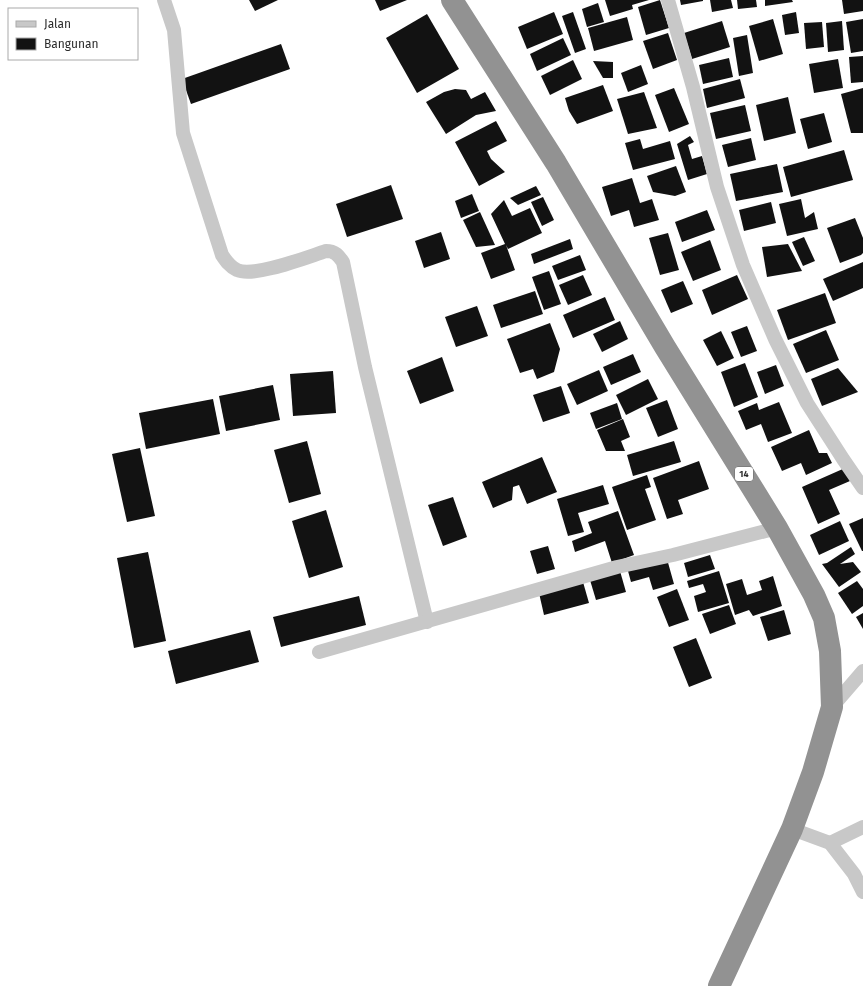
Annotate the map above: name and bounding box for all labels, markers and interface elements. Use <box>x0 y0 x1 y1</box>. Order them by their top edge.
legend <box>8 8 138 60</box>
text: Jalan <box>44 17 71 31</box>
text: Bangunan <box>44 37 99 51</box>
road number: 14 <box>735 467 753 481</box>

